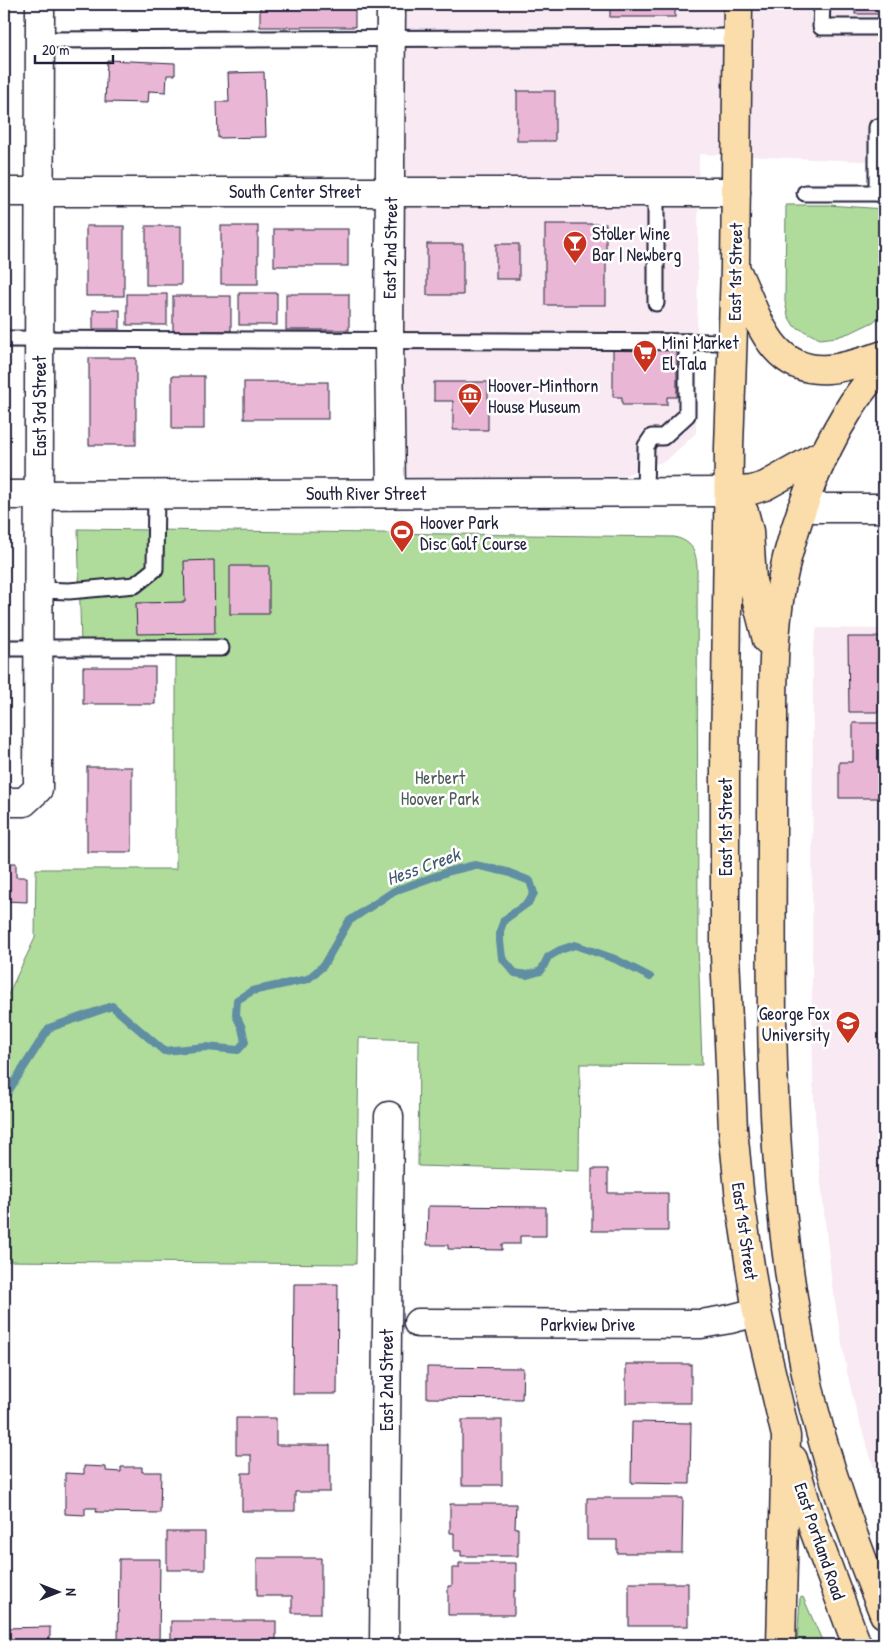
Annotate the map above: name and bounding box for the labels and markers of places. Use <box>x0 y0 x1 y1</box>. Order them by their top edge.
place label: Stoller Wine Bar | Newberg <box>592 221 681 267</box>
bar icon: Stoller Wine Bar | Newberg <box>562 230 588 264</box>
place label: Mini Market El Tala <box>662 330 739 376</box>
supermarket icon: Mini Market El Tala <box>632 339 658 373</box>
place label: Hoover-Minthorn House Museum <box>488 373 598 419</box>
museum icon: Hoover-Minthorn House Museum <box>457 382 483 416</box>
place label: Hoover Park Disc Golf Course <box>420 510 527 556</box>
sports icon: Hoover Park Disc Golf Course <box>389 519 415 553</box>
place label: George Fox University <box>759 1001 830 1047</box>
school or university icon: George Fox University <box>835 1010 861 1044</box>

